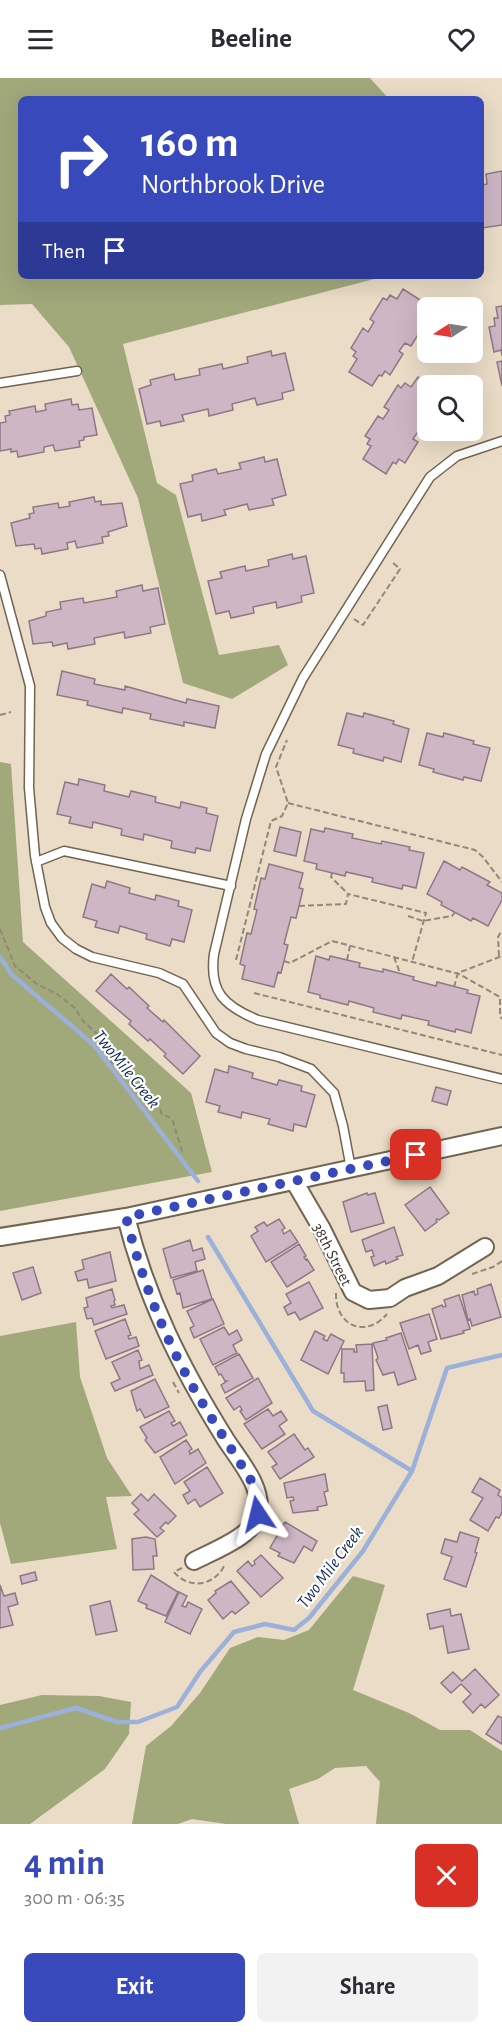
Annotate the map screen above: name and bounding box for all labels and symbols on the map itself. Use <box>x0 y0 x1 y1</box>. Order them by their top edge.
north arrow <box>417 297 483 363</box>
water label: TwoMile Creek <box>90 1027 163 1112</box>
pin <box>390 1129 441 1180</box>
street label: 38th Street <box>310 1221 355 1288</box>
position arrow <box>226 1482 290 1546</box>
water label: Two Mile Creek <box>294 1523 367 1612</box>

